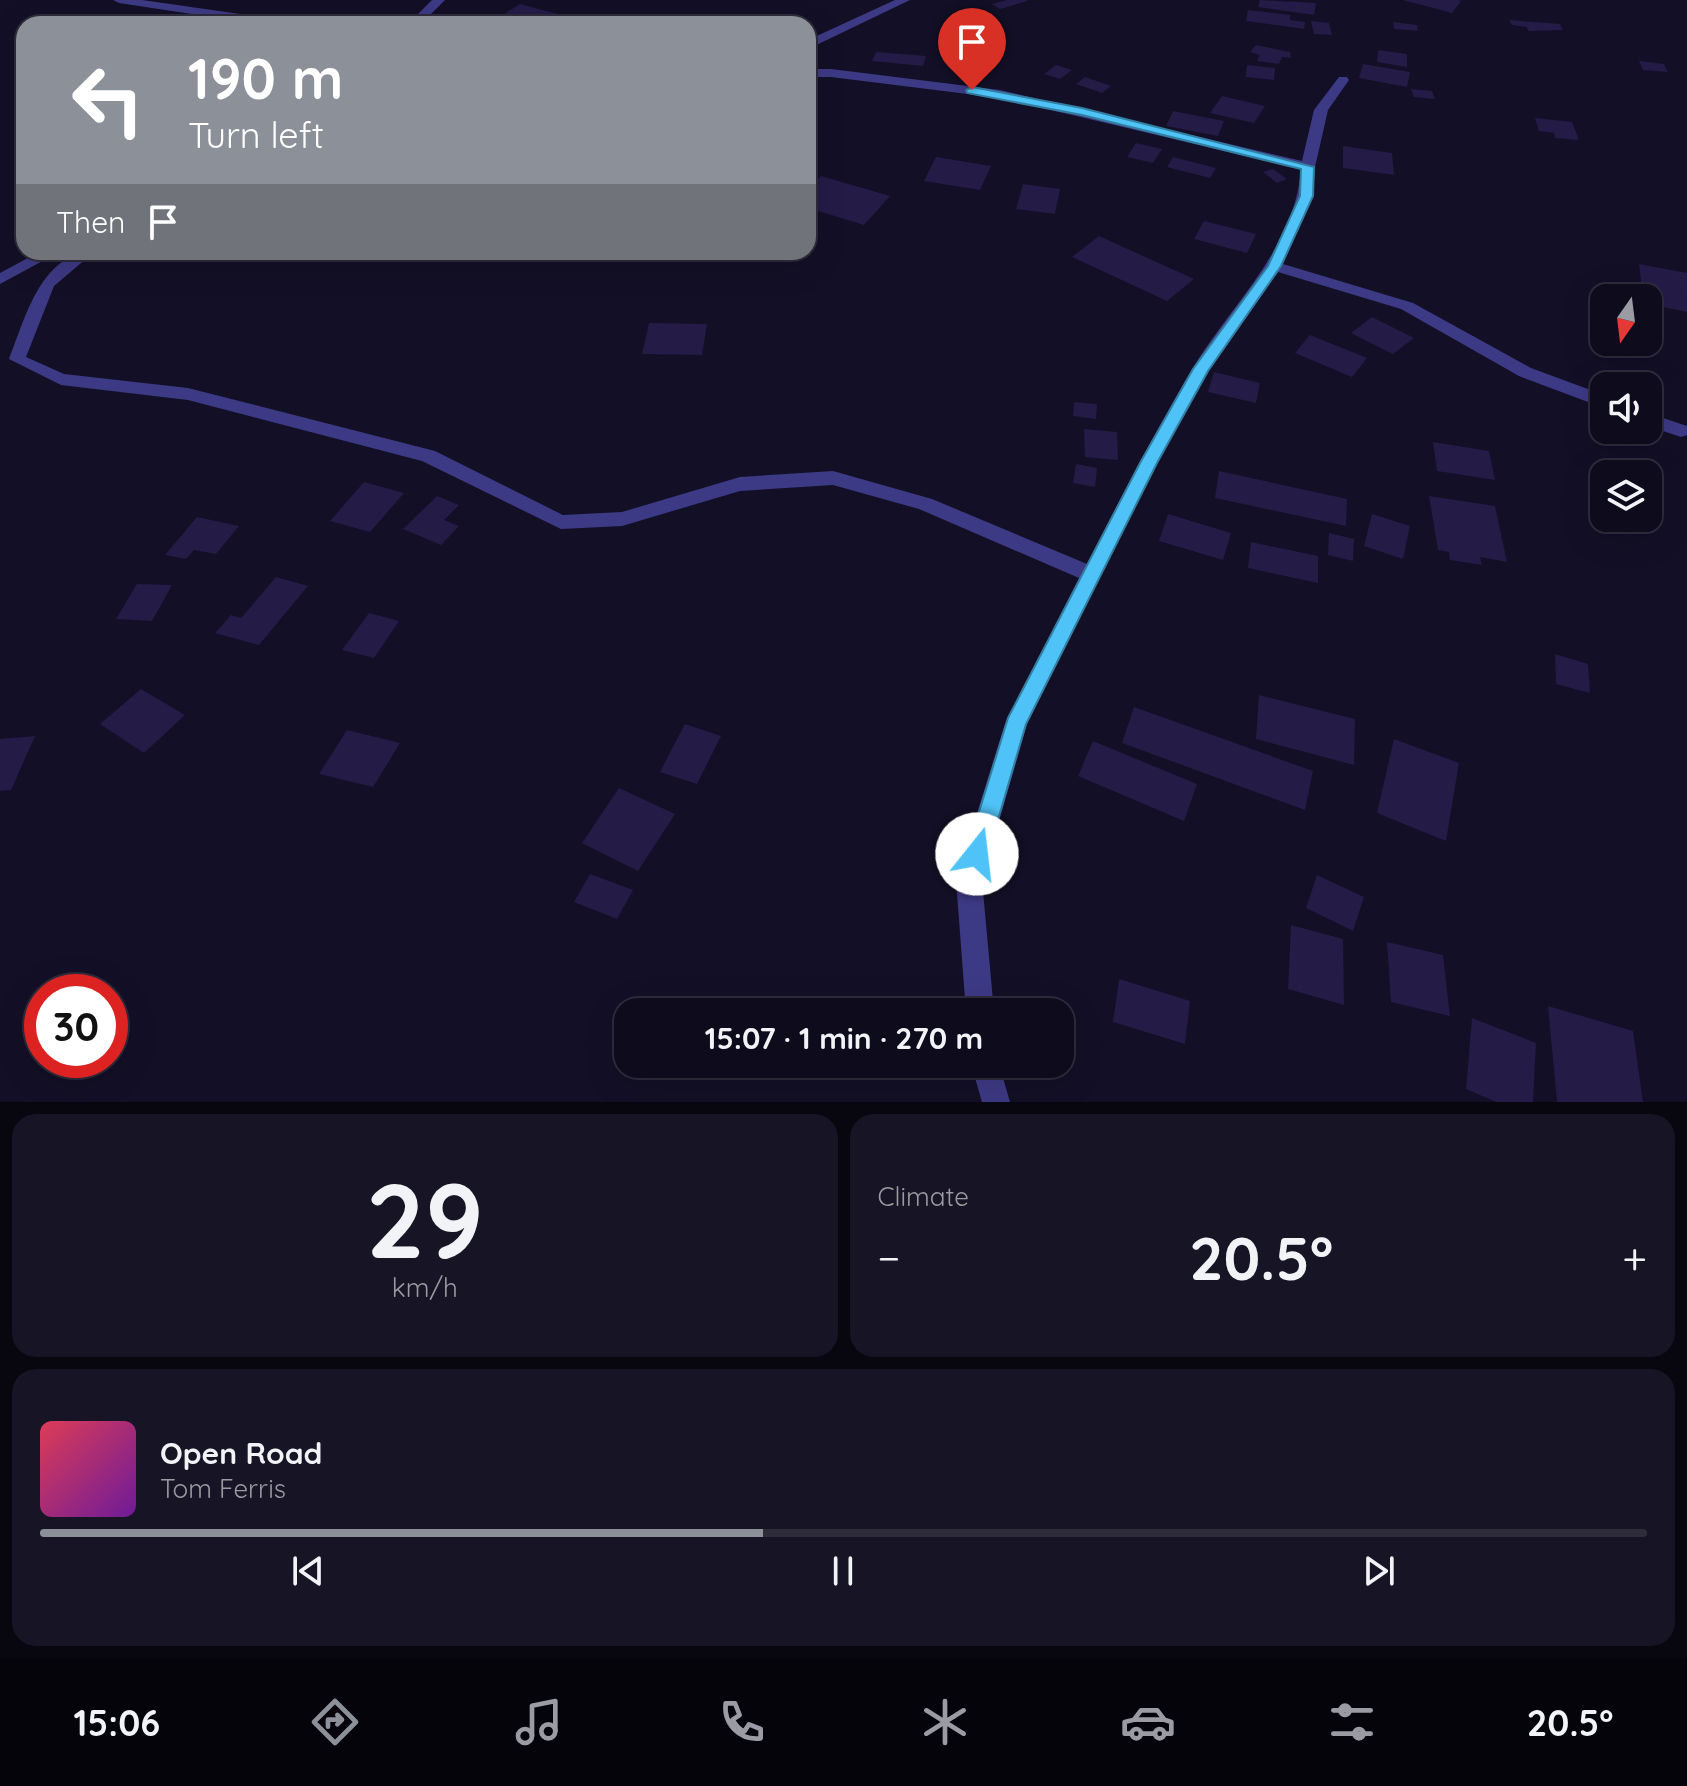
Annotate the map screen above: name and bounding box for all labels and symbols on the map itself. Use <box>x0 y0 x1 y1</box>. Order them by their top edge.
pin <box>938 8 1006 90</box>
north arrow <box>1590 284 1662 356</box>
position arrow <box>935 812 1019 896</box>
speed limit sign: 30 <box>24 974 128 1078</box>

